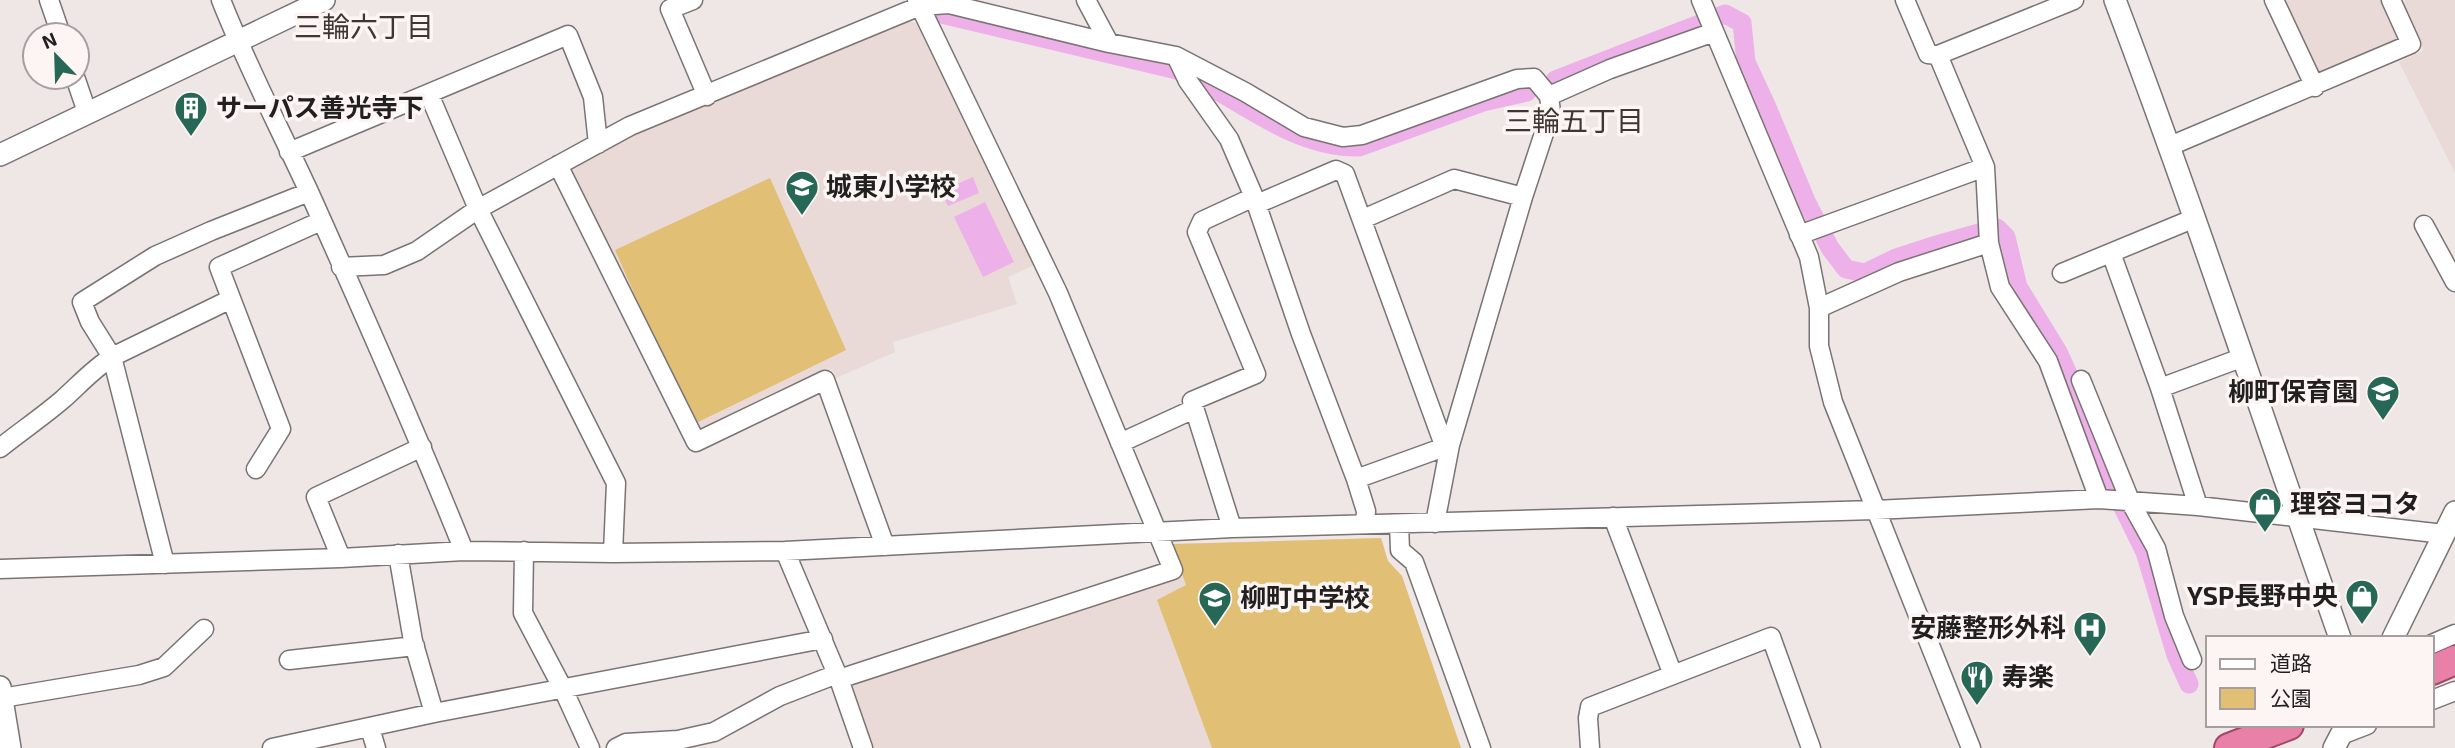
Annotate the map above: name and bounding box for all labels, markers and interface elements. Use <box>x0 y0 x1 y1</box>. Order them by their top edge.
district label: 三輪六丁目 <box>294 9 434 43</box>
north arrow <box>21 21 91 91</box>
text: N <box>38 27 60 53</box>
building icon: サーパス善光寺下 <box>172 89 210 138</box>
place label: サーパス善光寺下 <box>216 91 424 122</box>
district label: 三輪五丁目 <box>1504 103 1644 137</box>
school or university icon: 城東小学校 <box>783 168 821 217</box>
place label: 城東小学校 <box>826 170 956 201</box>
school or university icon: 柳町保育園 <box>2364 373 2402 422</box>
place label: 柳町保育園 <box>2228 375 2358 406</box>
shop icon: 理容ヨコタ <box>2246 485 2284 534</box>
place label: 理容ヨコタ <box>2290 487 2420 518</box>
shop icon: YSP長野中央 <box>2343 577 2381 626</box>
school or university icon: 柳町中学校 <box>1196 579 1234 628</box>
place label: YSP長野中央 <box>2187 579 2338 610</box>
place label: 柳町中学校 <box>1240 581 1370 612</box>
hospital icon: 安藤整形外科 <box>2071 609 2109 658</box>
place label: 安藤整形外科 <box>1910 611 2066 642</box>
legend <box>2206 636 2434 727</box>
text: 道路 <box>2270 650 2312 675</box>
restaurant icon: 寿楽 <box>1958 658 1996 707</box>
place label: 寿楽 <box>2002 660 2054 691</box>
text: 公園 <box>2270 685 2312 710</box>

